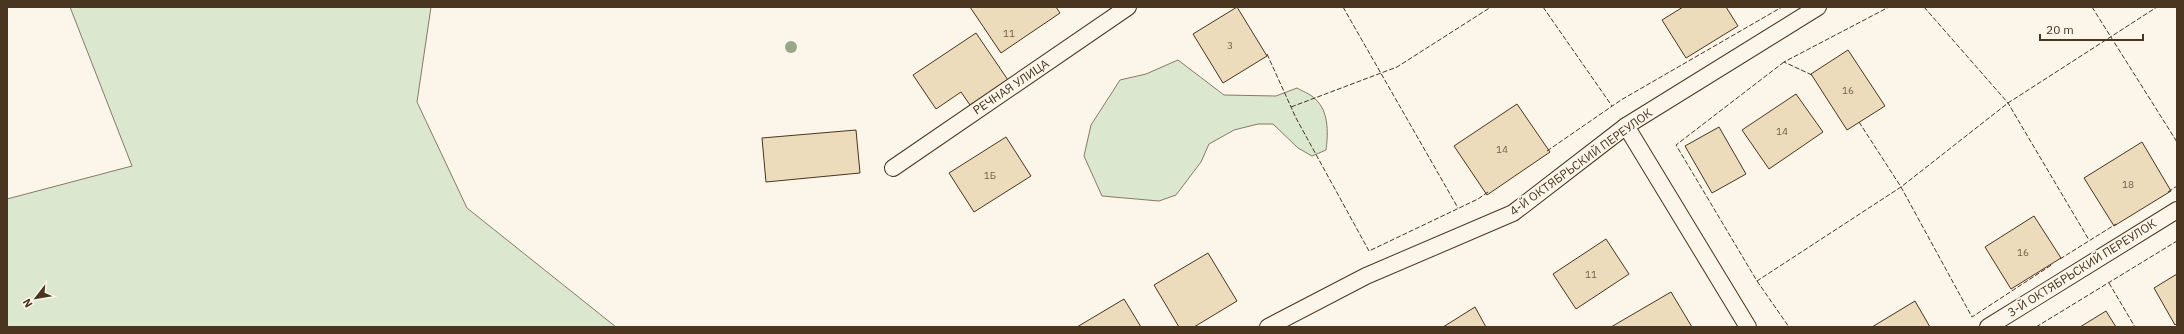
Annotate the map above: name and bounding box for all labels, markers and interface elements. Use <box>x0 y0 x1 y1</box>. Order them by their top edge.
scale bar <box>2040 16 2143 42</box>
text: 20 m <box>2046 22 2074 37</box>
house number: 11 <box>1003 27 1015 40</box>
house number: 3 <box>1227 39 1233 52</box>
street label: РЕЧНАЯ УЛИЦА <box>970 55 1052 118</box>
house number: 16 <box>1842 84 1854 97</box>
street label: 4-Й ОКТЯБРЬСКИЙ ПЕРЕУЛОК <box>1506 105 1655 218</box>
house number: 14 <box>1776 125 1788 138</box>
house number: 14 <box>1496 143 1508 156</box>
house number: 1Б <box>984 169 996 182</box>
house number: 18 <box>2122 178 2134 191</box>
street label: 3-Й ОКТЯБРЬСКИЙ ПЕРЕУЛОК <box>2005 215 2159 320</box>
house number: 16 <box>2017 246 2029 259</box>
house number: 11 <box>1585 268 1597 281</box>
north arrow <box>16 278 56 318</box>
text: N <box>19 296 35 310</box>

